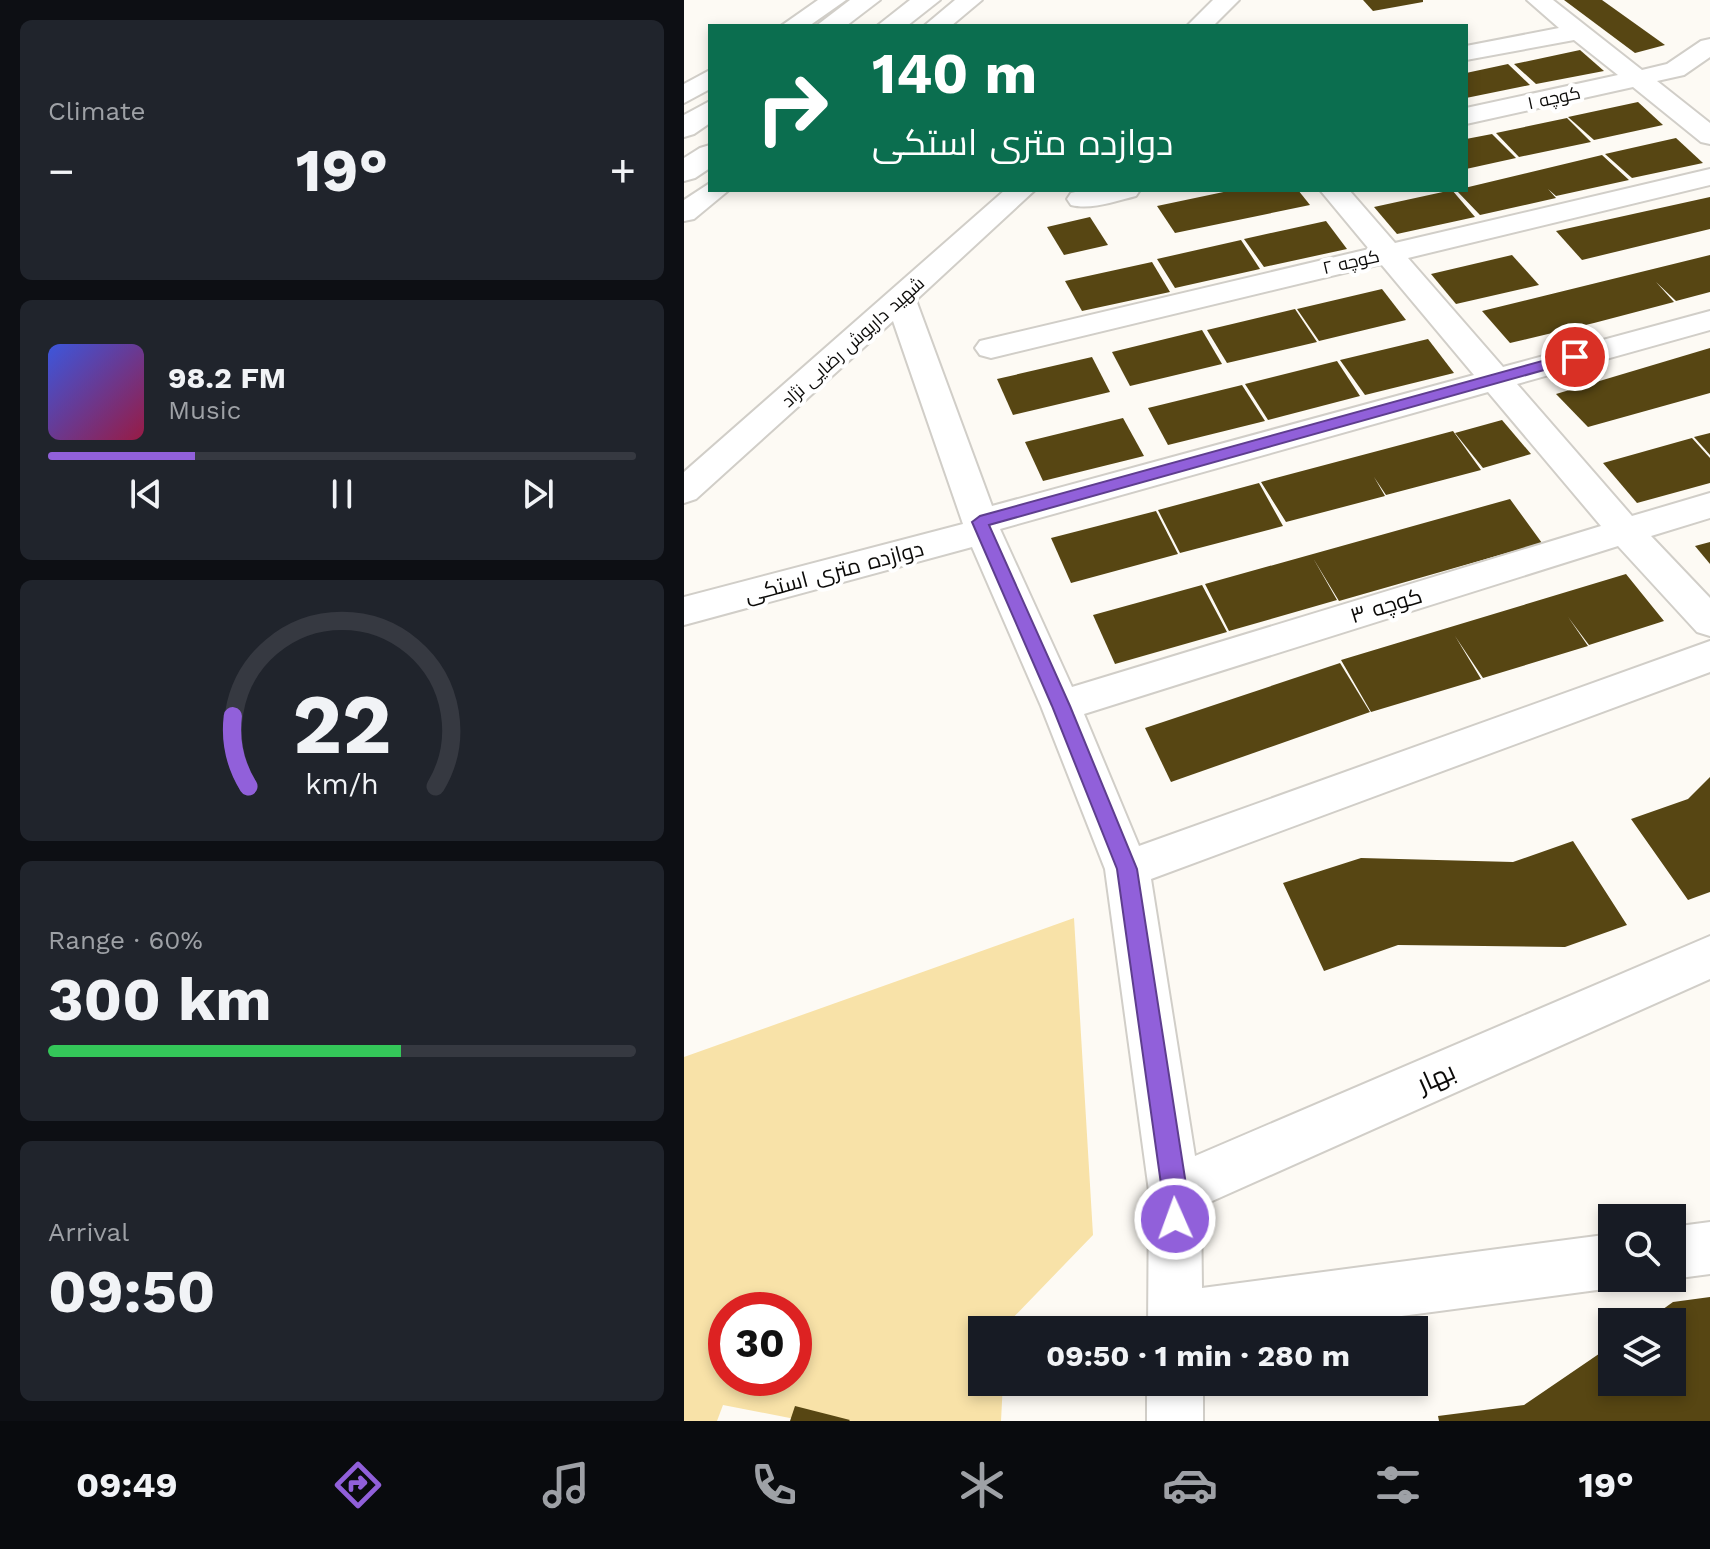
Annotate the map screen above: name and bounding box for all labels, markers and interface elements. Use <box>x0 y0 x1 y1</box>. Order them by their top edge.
text: 140 m <box>872 41 1037 107</box>
icon: right <box>740 56 844 160</box>
street label: کوچه ۱ <box>1525 82 1583 115</box>
text: Climate <box>48 96 146 126</box>
text: دوازده متری استکی <box>872 122 1173 164</box>
text: 19° <box>296 135 388 206</box>
text: − <box>48 145 75 197</box>
text: + <box>609 145 636 197</box>
street label: کوچه ۲ <box>1320 245 1382 280</box>
street label: شهید داریوش رضایی نژاد <box>777 272 929 412</box>
pin <box>1541 323 1609 391</box>
icon: arrive <box>1553 335 1597 379</box>
text: 98.2 FM <box>168 360 286 395</box>
text: Music <box>168 395 241 425</box>
icon: previous <box>124 472 168 516</box>
icon: pause <box>320 472 364 516</box>
icon: next <box>516 472 560 516</box>
street label: دوازده متری استکی <box>742 536 927 608</box>
street label: کوچه ۳ <box>1347 583 1426 630</box>
text: 22 <box>292 675 392 772</box>
text: km/h <box>305 767 379 801</box>
text: Range · 60% <box>48 925 203 955</box>
text: 300 km <box>48 964 272 1035</box>
street label: بهار <box>1410 1055 1460 1100</box>
position arrow <box>1133 1177 1217 1261</box>
map controls <box>1598 1204 1686 1396</box>
button: search <box>1598 1204 1686 1292</box>
text: Arrival <box>48 1217 129 1247</box>
text: 09:50 <box>48 1256 215 1327</box>
speed limit sign: 30 <box>708 1292 812 1396</box>
button: layers <box>1598 1308 1686 1396</box>
text: 09:50 · 1 min · 280 m <box>1046 1338 1350 1373</box>
icon: directions <box>330 1457 386 1513</box>
icon: music <box>538 1457 594 1513</box>
icon: phone <box>746 1457 802 1513</box>
icon: climate <box>954 1457 1010 1513</box>
icon: car <box>1162 1457 1218 1513</box>
icon: filters <box>1370 1457 1426 1513</box>
text: 09:49 <box>76 1464 178 1506</box>
text: 19° <box>1578 1464 1634 1506</box>

